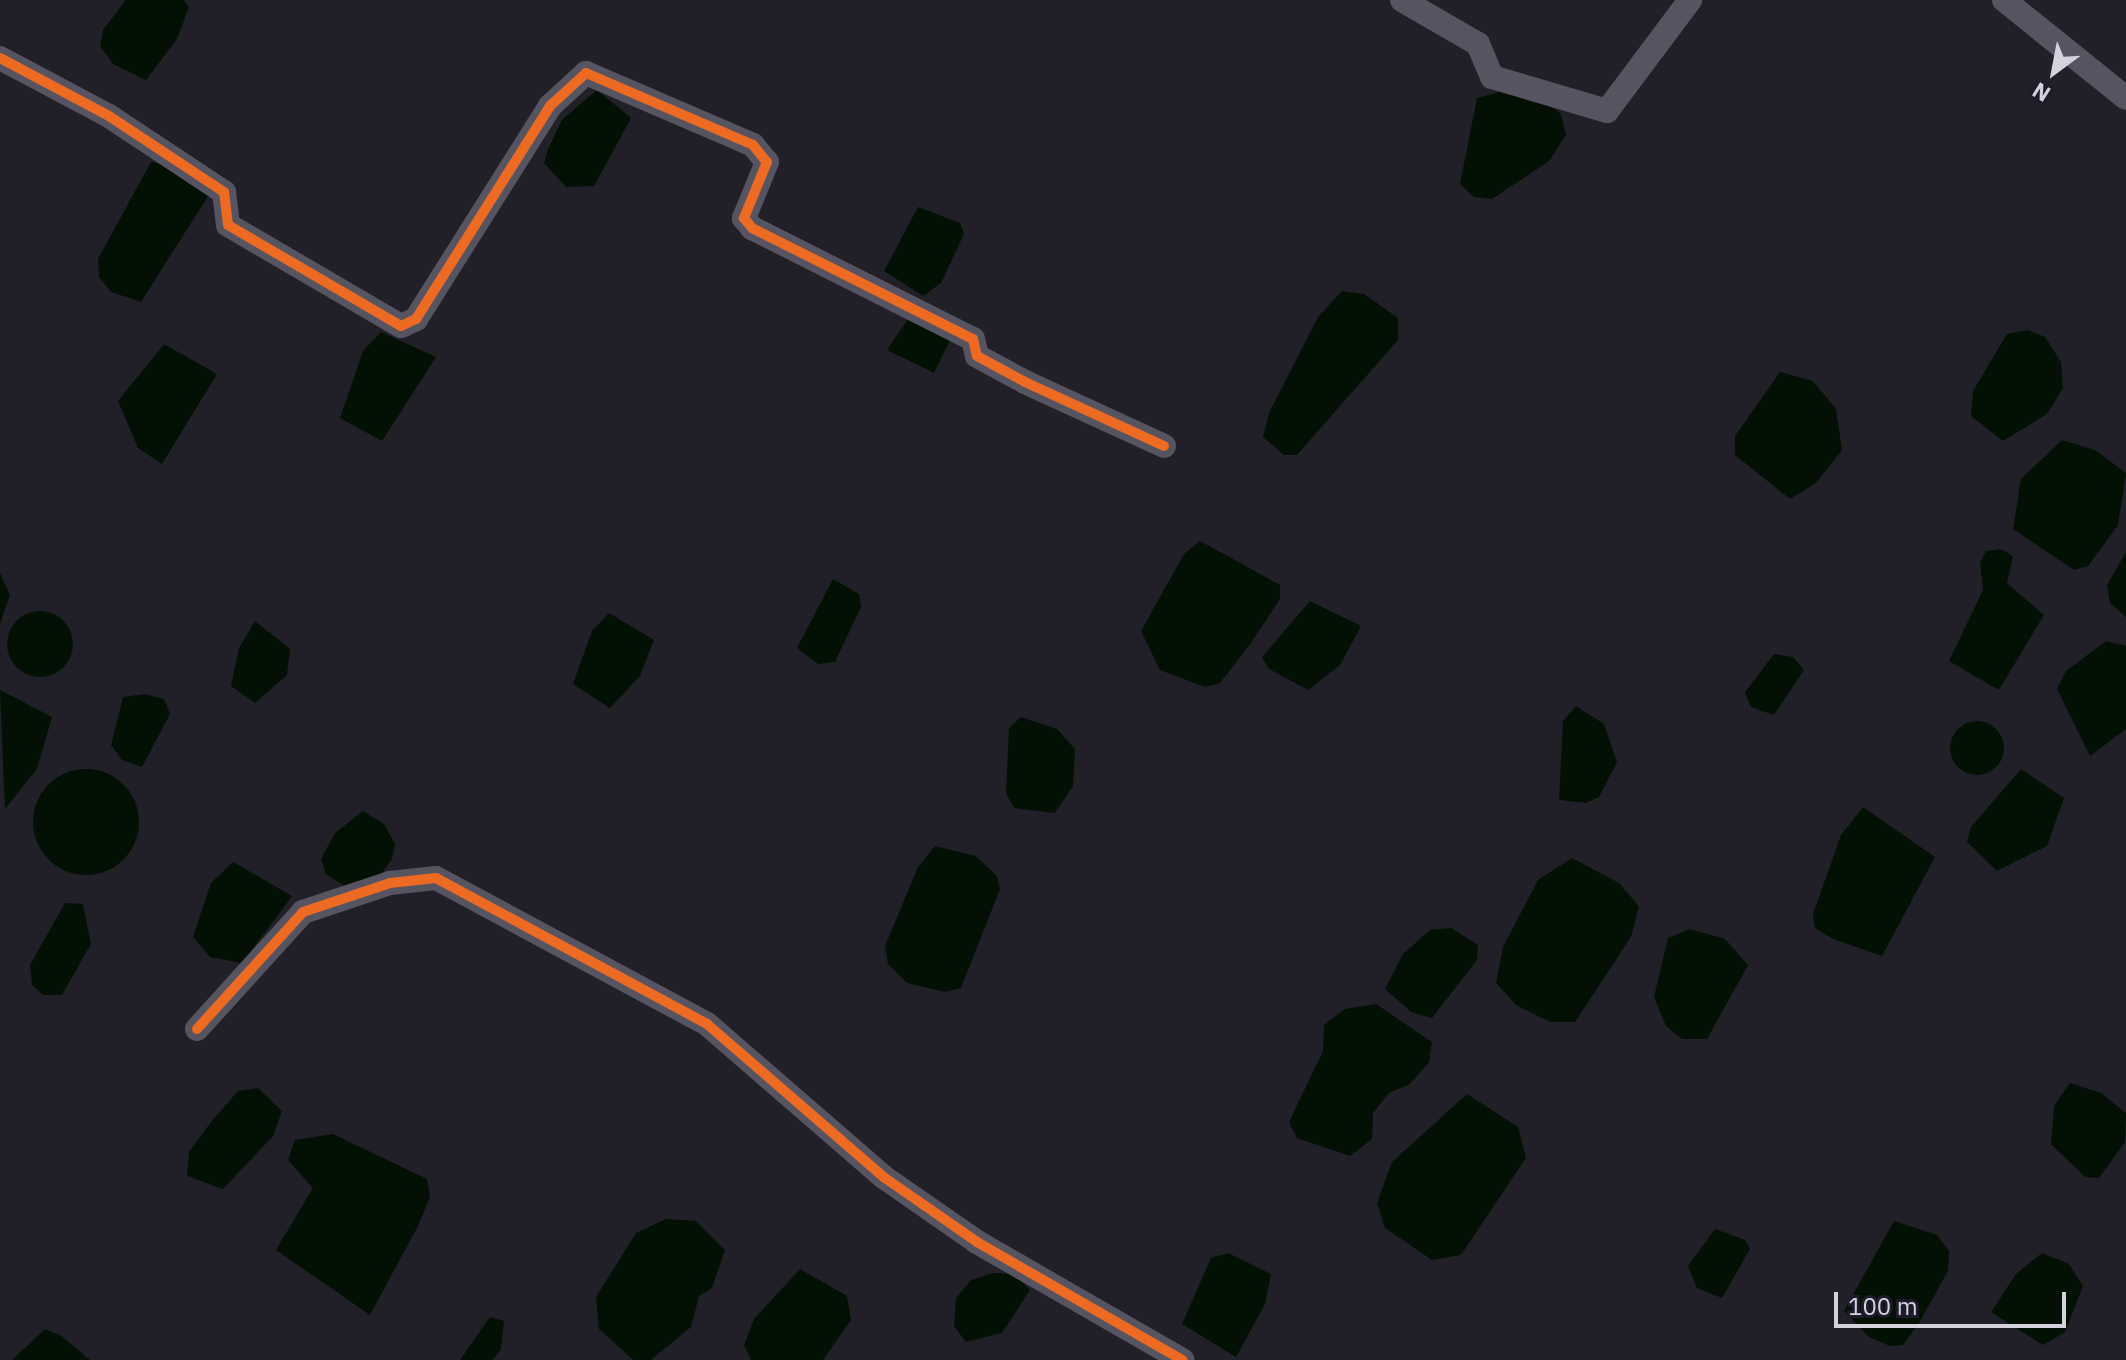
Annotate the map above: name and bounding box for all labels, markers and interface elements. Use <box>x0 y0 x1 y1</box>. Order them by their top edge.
north arrow <box>2014 32 2094 112</box>
text: N <box>2027 76 2055 109</box>
scale bar <box>1838 1276 2070 1326</box>
text: 100 m <box>1848 1290 1918 1322</box>

